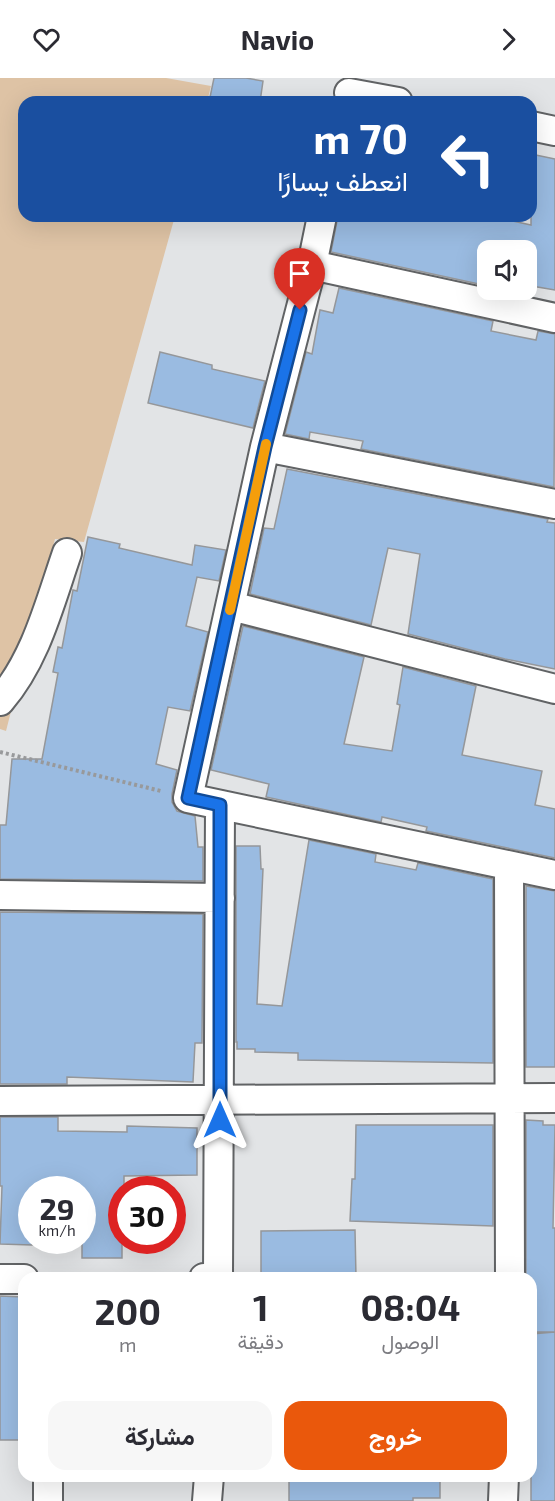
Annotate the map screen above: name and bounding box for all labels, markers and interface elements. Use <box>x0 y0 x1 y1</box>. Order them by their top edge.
icon: heart <box>30 23 63 56</box>
text: Navio <box>241 23 314 55</box>
icon: forward <box>492 23 525 56</box>
text: 70 m <box>313 112 408 162</box>
icon: left <box>429 120 507 198</box>
text: انعطف يسارًا <box>277 164 408 196</box>
map controls <box>477 240 537 300</box>
button: sound <box>477 240 537 300</box>
pin <box>274 248 325 310</box>
icon: arrive <box>283 257 316 290</box>
position arrow <box>188 1088 252 1152</box>
speed limit sign: 30 <box>108 1176 186 1254</box>
text: 29 <box>39 1190 75 1226</box>
text: km/h <box>38 1221 76 1239</box>
text: 1 <box>253 1285 268 1328</box>
text: 08:04 <box>360 1285 460 1328</box>
text: 200 <box>95 1289 161 1332</box>
text: دقيقة <box>238 1329 284 1353</box>
text: الوصول <box>382 1329 439 1353</box>
text: m <box>119 1332 137 1356</box>
button: مشاركة <box>48 1401 272 1470</box>
button: خروج <box>284 1401 507 1470</box>

